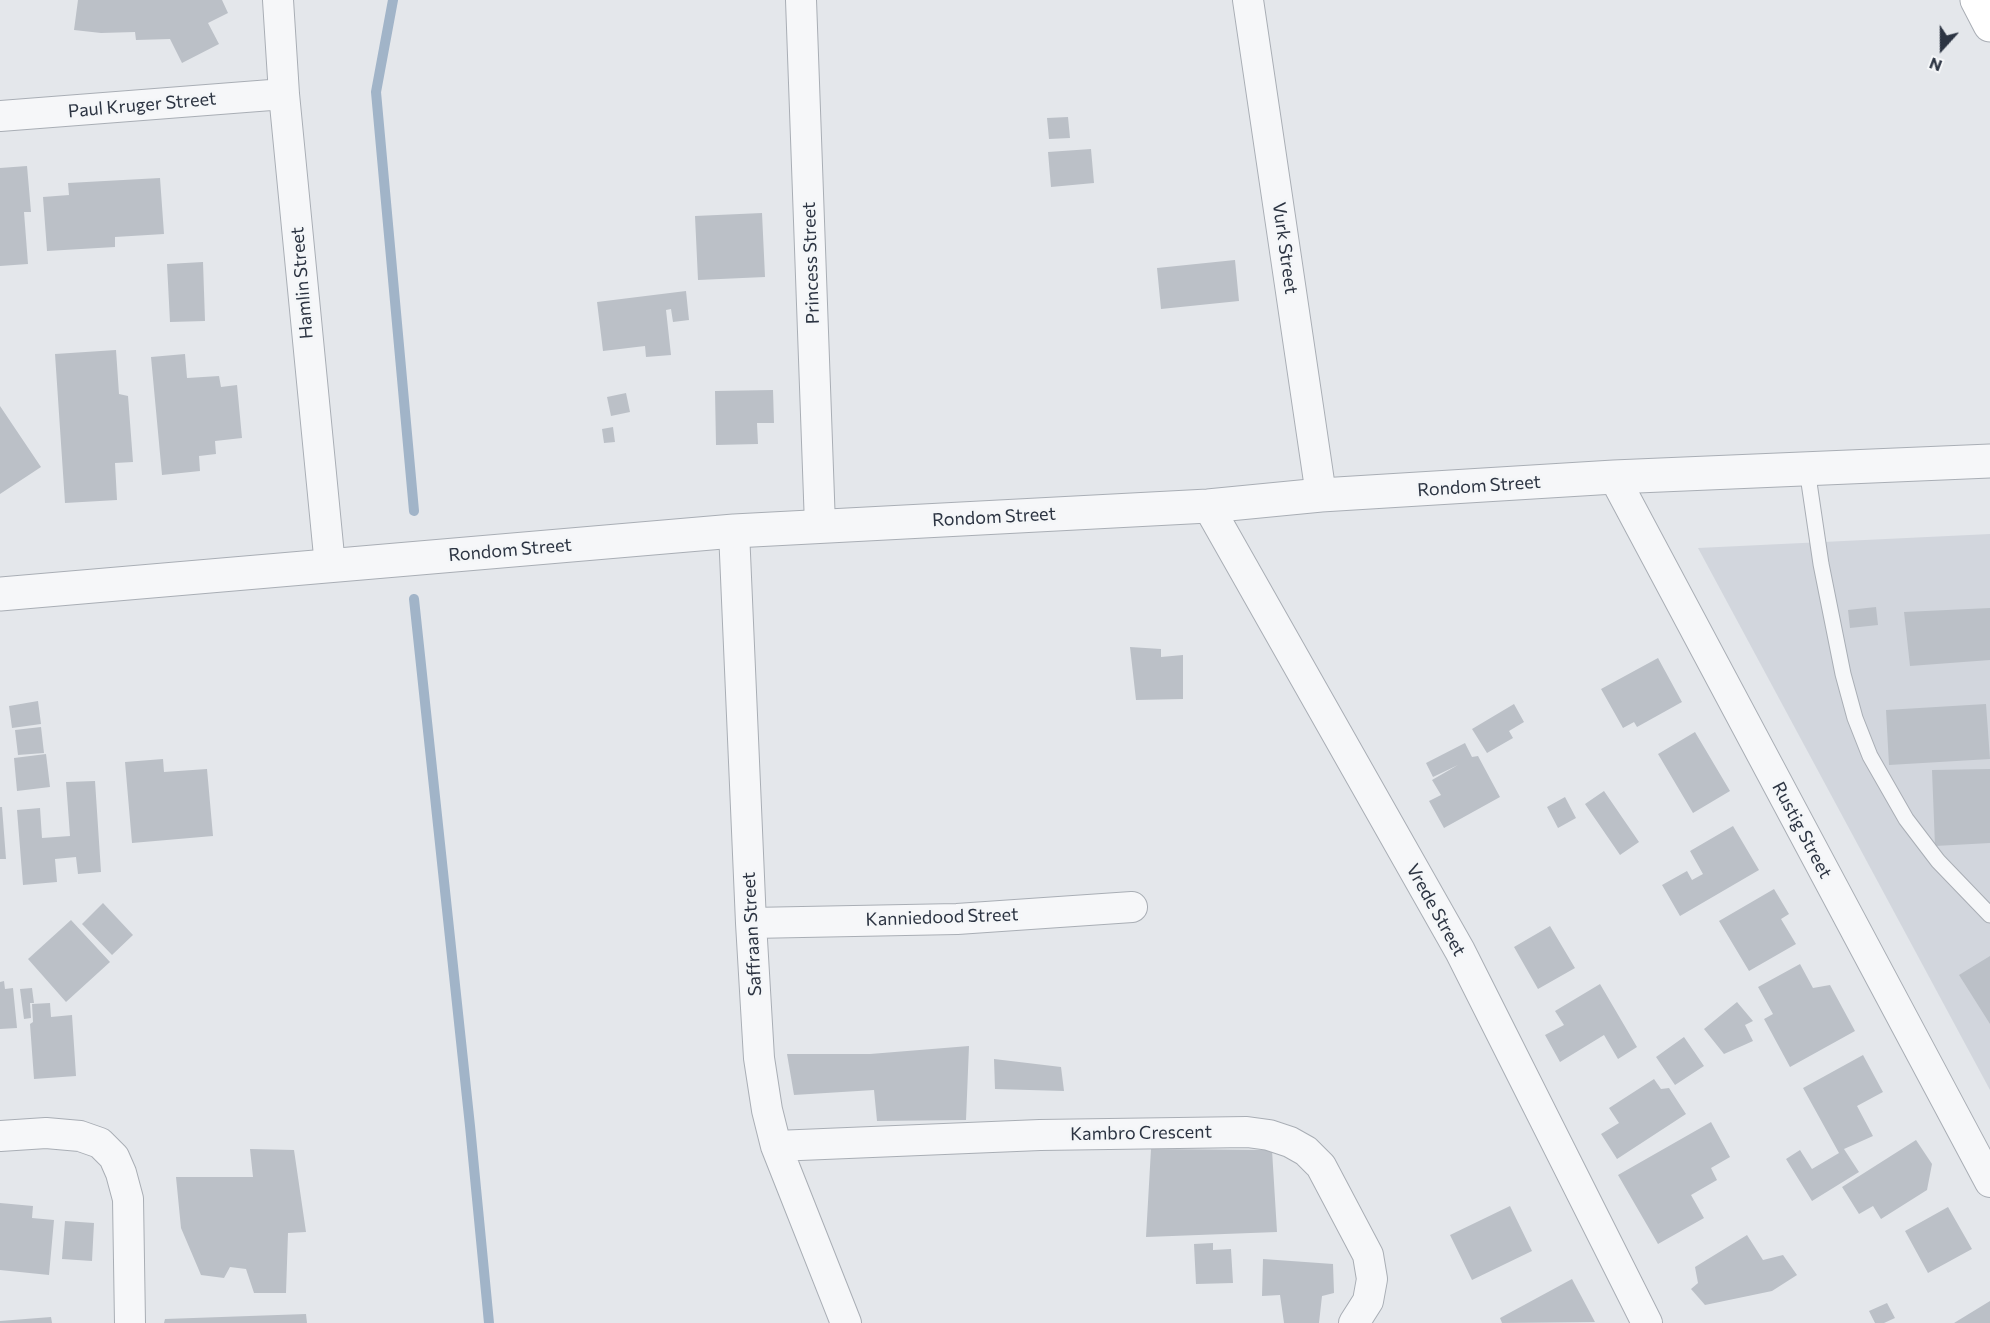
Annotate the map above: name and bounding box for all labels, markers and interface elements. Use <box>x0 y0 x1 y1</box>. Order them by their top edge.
north arrow <box>1912 18 1972 78</box>
text: N <box>1926 54 1944 76</box>
street label: Paul Kruger Street <box>67 88 217 122</box>
street label: Princess Street <box>798 201 824 325</box>
street label: Vurk Street <box>1268 201 1302 295</box>
street label: Hamlin Street <box>286 226 318 340</box>
street label: Rondom Street <box>1417 471 1541 501</box>
street label: Rondom Street <box>932 503 1056 531</box>
street label: Rondom Street <box>447 534 573 566</box>
street label: Rustig Street <box>1768 778 1836 882</box>
street label: Vrede Street <box>1402 860 1470 960</box>
street label: Saffraan Street <box>738 871 766 997</box>
street label: Kanniedood Street <box>865 904 1019 930</box>
street label: Kambro Crescent <box>1070 1121 1212 1145</box>

